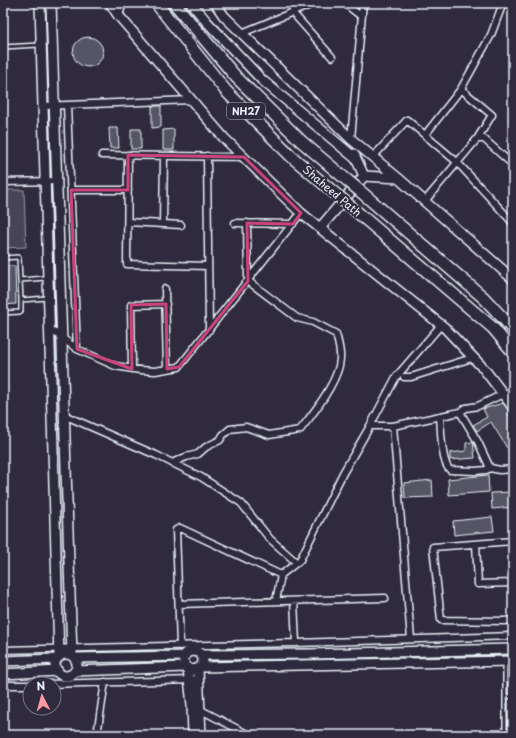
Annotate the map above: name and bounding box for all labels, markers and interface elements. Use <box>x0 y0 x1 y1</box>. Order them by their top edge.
road number: NH27 <box>227 103 265 119</box>
street label: Shaheed Path <box>299 161 365 220</box>
north arrow <box>22 676 62 716</box>
text: N <box>36 677 46 694</box>

